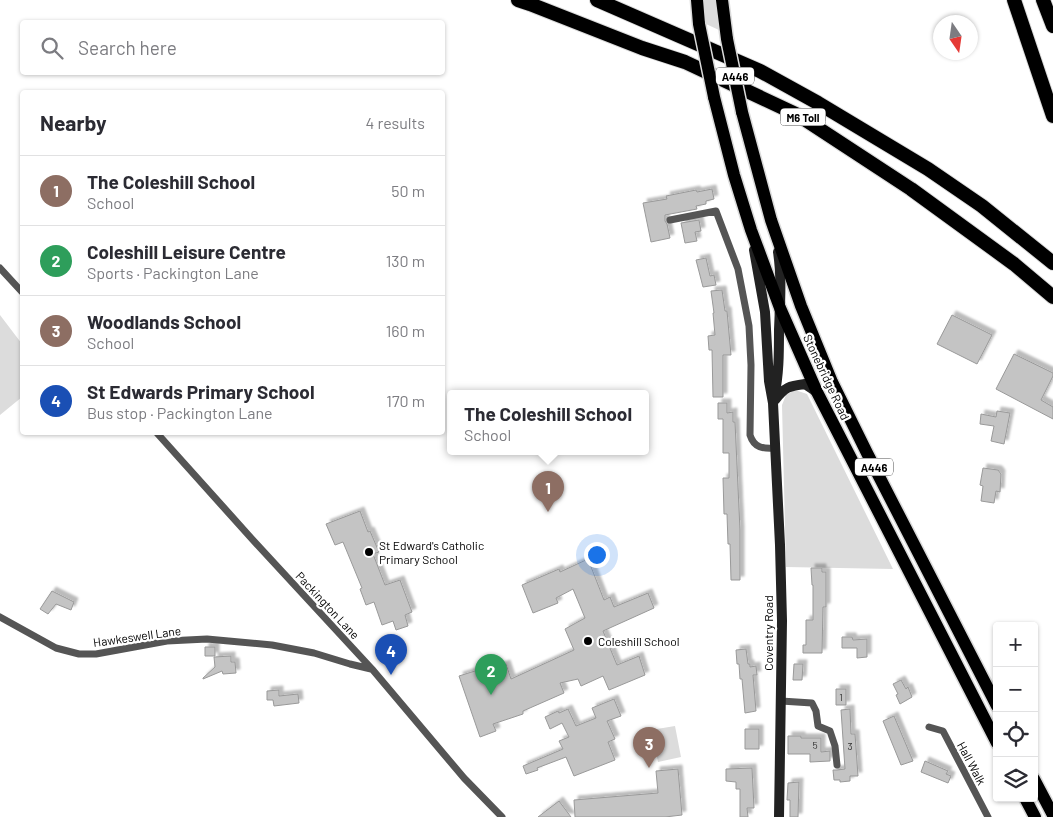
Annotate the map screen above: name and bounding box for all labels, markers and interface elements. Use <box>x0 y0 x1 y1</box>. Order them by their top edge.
north arrow <box>933 15 978 60</box>
search box <box>20 20 445 75</box>
icon: search <box>38 34 66 62</box>
text: Search here <box>78 36 177 59</box>
road number: A446 <box>716 68 754 84</box>
road number: M6 Toll <box>780 108 826 125</box>
text: Nearby <box>40 110 106 135</box>
text: 4 results <box>365 113 425 132</box>
text: The Coleshill School <box>87 170 255 193</box>
text: 1 <box>53 181 59 200</box>
text: 50 m <box>391 181 425 200</box>
text: School <box>87 193 134 212</box>
text: Coleshill Leisure Centre <box>87 240 286 263</box>
text: 2 <box>52 251 60 270</box>
text: 130 m <box>386 251 425 270</box>
text: Sports · Packington Lane <box>87 263 259 282</box>
text: Woodlands School <box>87 310 241 333</box>
text: 3 <box>52 321 60 340</box>
text: 160 m <box>386 321 425 340</box>
street label: Stonebridge Road <box>801 332 853 422</box>
text: School <box>87 333 134 352</box>
text: St Edwards Primary School <box>87 380 315 403</box>
popup <box>447 390 649 455</box>
text: 4 <box>51 391 61 410</box>
text: 170 m <box>386 391 425 410</box>
text: The Coleshill School <box>464 402 632 425</box>
text: Bus stop · Packington Lane <box>87 403 273 422</box>
text: School <box>464 425 511 444</box>
road number: A446 <box>855 458 893 476</box>
pin: 1 <box>532 471 564 512</box>
place label: St Edward's Catholic Primary School <box>379 538 484 566</box>
your location <box>584 542 610 568</box>
marker: St Edward's Catholic Primary School <box>363 546 375 558</box>
street label: Packington Lane <box>293 569 363 641</box>
street label: Coventry Road <box>761 595 775 671</box>
map controls <box>993 622 1038 802</box>
button: + <box>993 622 1038 667</box>
street label: Hawkeswell Lane <box>92 623 182 649</box>
pin: 4 <box>375 634 407 675</box>
place label: Coleshill School <box>598 634 680 648</box>
marker: Coleshill School <box>582 635 594 647</box>
pin: 2 <box>475 654 507 695</box>
button: − <box>993 667 1038 712</box>
house number: 1 <box>839 691 843 703</box>
button: locate <box>993 712 1038 757</box>
pin: 3 <box>633 727 665 768</box>
house number: 5 <box>812 739 818 751</box>
street label: Hall Walk <box>955 739 989 787</box>
house number: 3 <box>847 740 853 752</box>
button: layers <box>993 757 1038 802</box>

